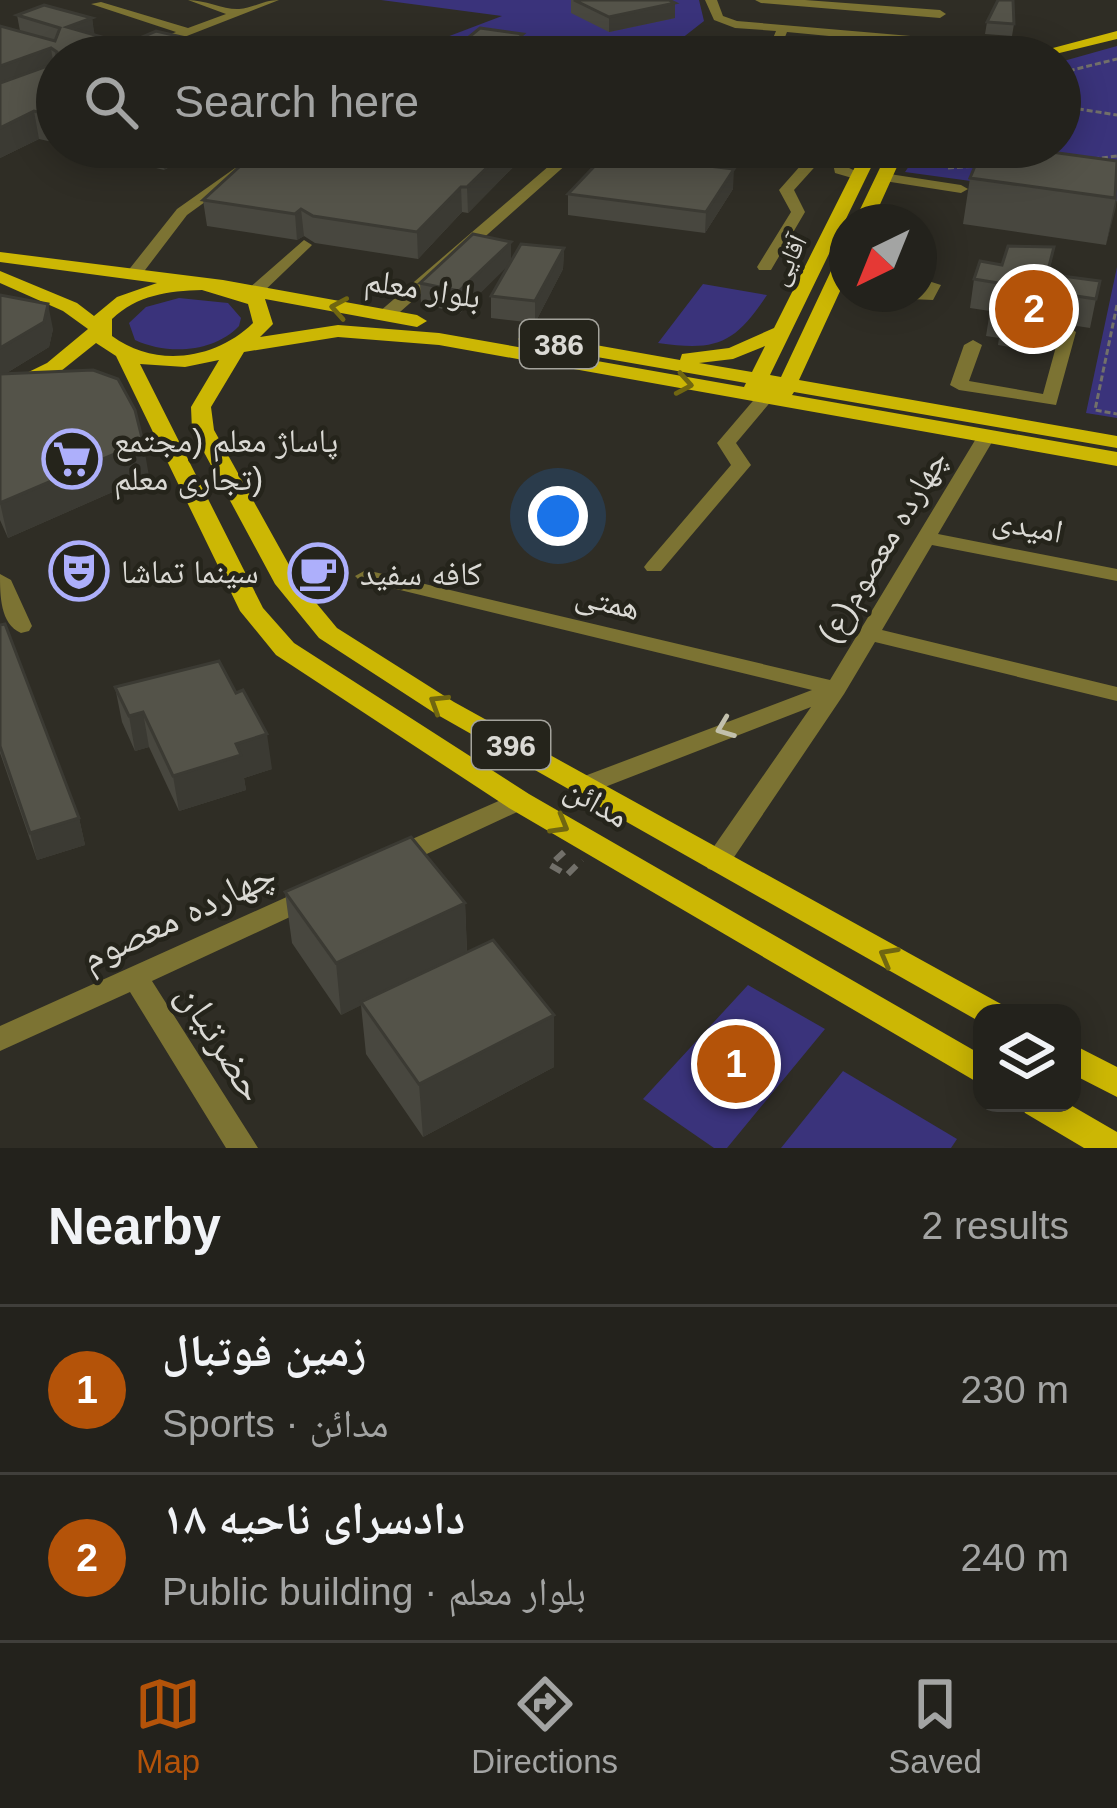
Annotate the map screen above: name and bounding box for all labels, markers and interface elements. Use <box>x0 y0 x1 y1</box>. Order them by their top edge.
search box <box>36 36 1081 168</box>
icon: search <box>78 69 144 135</box>
text: Search here <box>174 76 419 127</box>
north arrow <box>829 204 937 312</box>
street label: آقایی <box>763 229 814 291</box>
street label: بلوار معلم <box>362 261 483 319</box>
pin: 2 <box>995 264 1073 354</box>
one-way arrow <box>330 296 350 322</box>
road number: 386 <box>520 320 598 368</box>
one-way arrow <box>674 370 694 396</box>
place label: پاساژ معلم (مجتمع تجاری معلم) <box>114 422 338 501</box>
supermarket icon: پاساژ معلم (مجتمع تجاری معلم) <box>41 428 103 490</box>
street label: چهارده معصوم(ع) <box>810 443 957 651</box>
your location <box>528 486 588 546</box>
street label: امیدی <box>989 500 1066 552</box>
theatre icon: سینما تماشا <box>48 540 110 602</box>
cafe icon: کافه سفید <box>287 542 349 604</box>
place label: سینما تماشا <box>121 553 259 590</box>
place label: کافه سفید <box>360 555 482 592</box>
street label: همتی <box>572 575 644 629</box>
one-way arrow <box>429 695 451 717</box>
one-way arrow <box>716 714 737 739</box>
road number: 396 <box>472 721 550 769</box>
street label: مدائن <box>558 769 635 836</box>
one-way arrow <box>547 811 569 834</box>
street label: چهارده معصوم <box>74 851 284 983</box>
one-way arrow <box>879 947 900 970</box>
street label: حضرتیان <box>167 975 275 1110</box>
map controls <box>973 1004 1081 1112</box>
button: layers <box>973 1004 1081 1112</box>
pin: 1 <box>697 1019 775 1109</box>
text: Nearby <box>48 1198 221 1255</box>
text: 2 results <box>922 1204 1069 1247</box>
text: زمین فوتبال <box>162 1325 366 1376</box>
text: 1 <box>76 1368 98 1411</box>
text: 230 m <box>961 1368 1069 1411</box>
text: Sports · مدائن <box>162 1402 388 1445</box>
text: دادسرای ناحیه ۱۸ <box>162 1493 465 1544</box>
text: 2 <box>76 1536 98 1579</box>
text: 240 m <box>961 1536 1069 1579</box>
text: Public building · بلوار معلم <box>162 1570 586 1613</box>
tab: Map <box>135 1671 201 1781</box>
tab: Directions <box>471 1671 618 1781</box>
tab: Saved <box>888 1671 982 1781</box>

